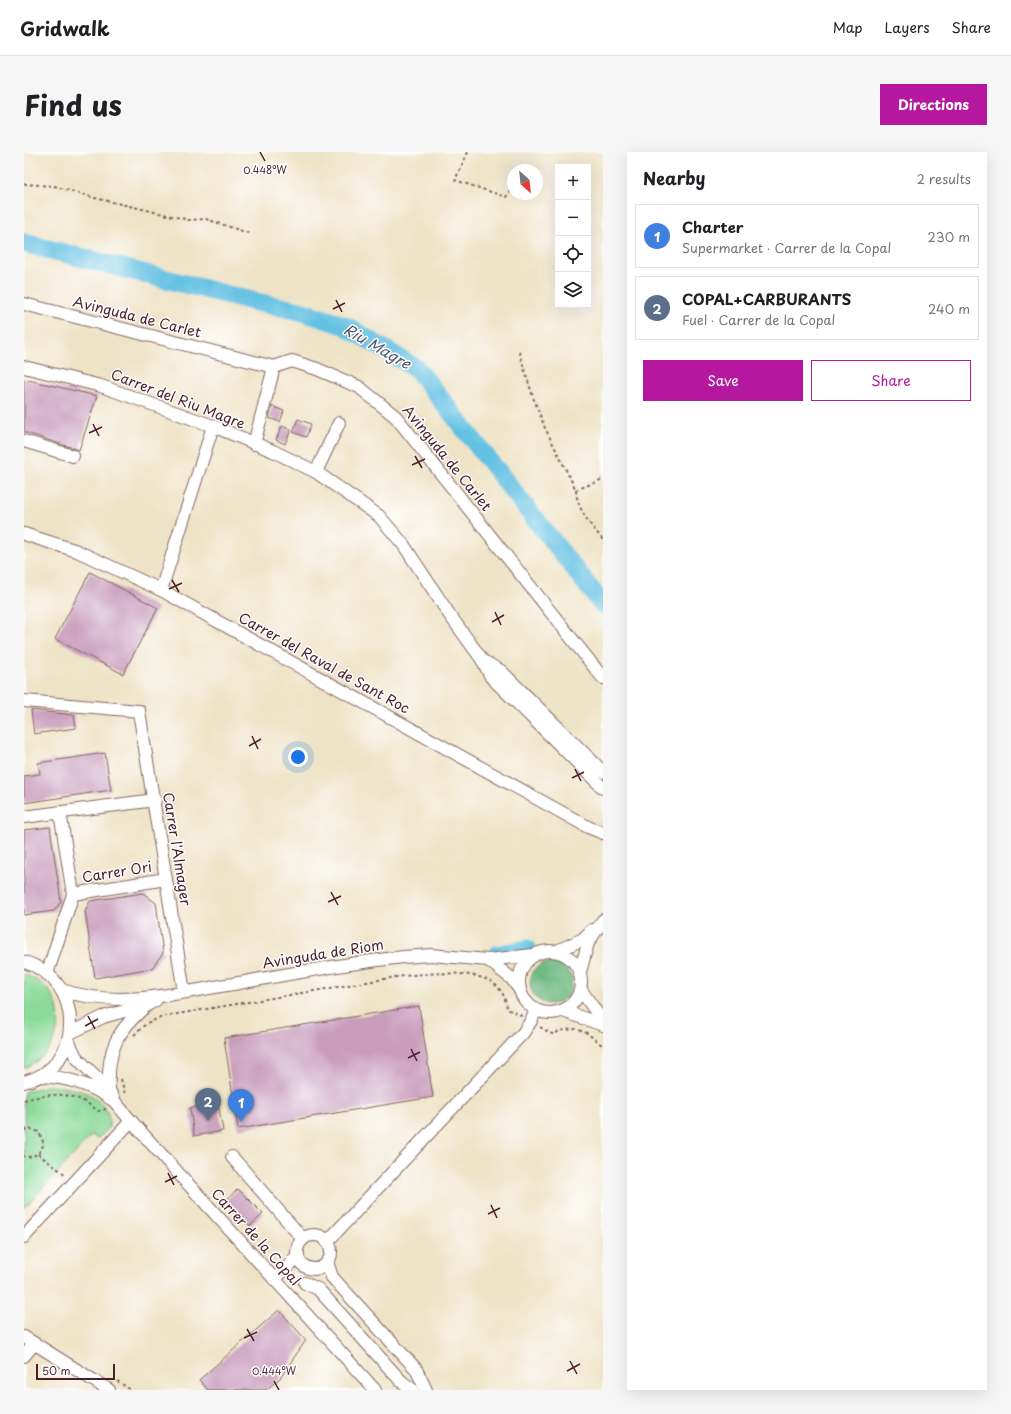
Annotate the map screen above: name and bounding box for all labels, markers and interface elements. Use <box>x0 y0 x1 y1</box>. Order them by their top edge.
text: Gridwalk <box>20 14 110 42</box>
text: Map <box>833 17 863 38</box>
text: Layers <box>885 17 930 38</box>
text: Share <box>952 17 991 38</box>
text: Find us <box>24 83 122 126</box>
button: Directions <box>880 84 987 125</box>
text: 0.448°W <box>243 162 288 177</box>
north arrow <box>507 164 543 200</box>
map controls <box>555 164 591 308</box>
button: + <box>555 164 591 200</box>
text: Nearby <box>643 165 705 191</box>
text: 2 results <box>917 169 971 188</box>
button: − <box>555 200 591 236</box>
text: Charter <box>682 215 744 238</box>
text: 1 <box>654 227 660 246</box>
text: 230 m <box>928 227 970 246</box>
button: locate <box>555 236 591 272</box>
text: Supermarket · Carrer de la Copal <box>682 238 891 257</box>
button: layers <box>555 272 591 308</box>
text: COPAL+CARBURANTS <box>682 287 851 310</box>
street label: Avinguda de Carlet <box>71 290 204 343</box>
text: 2 <box>652 299 662 318</box>
text: 240 m <box>928 299 970 318</box>
text: Fuel · Carrer de la Copal <box>682 310 835 329</box>
water label: Riu Magre <box>340 317 416 375</box>
button: Save <box>643 360 803 401</box>
button: Share <box>811 360 971 401</box>
street label: Carrer del Riu Magre <box>108 363 248 434</box>
street label: Avinguda de Carlet <box>398 400 497 516</box>
street label: Carrer del Raval de Sant Roc <box>235 607 414 718</box>
your location <box>288 747 308 767</box>
street label: Carrer l'Almager <box>158 791 197 908</box>
street label: Carrer Ori <box>81 856 153 887</box>
street label: Avinguda de Riom <box>261 934 385 973</box>
pin: 2 <box>195 1088 221 1121</box>
pin: 1 <box>228 1089 254 1122</box>
street label: Carrer de la Copal <box>207 1183 306 1290</box>
scale bar <box>36 1362 115 1381</box>
text: 50 m <box>42 1362 71 1379</box>
text: 0.444°W <box>252 1363 297 1378</box>

